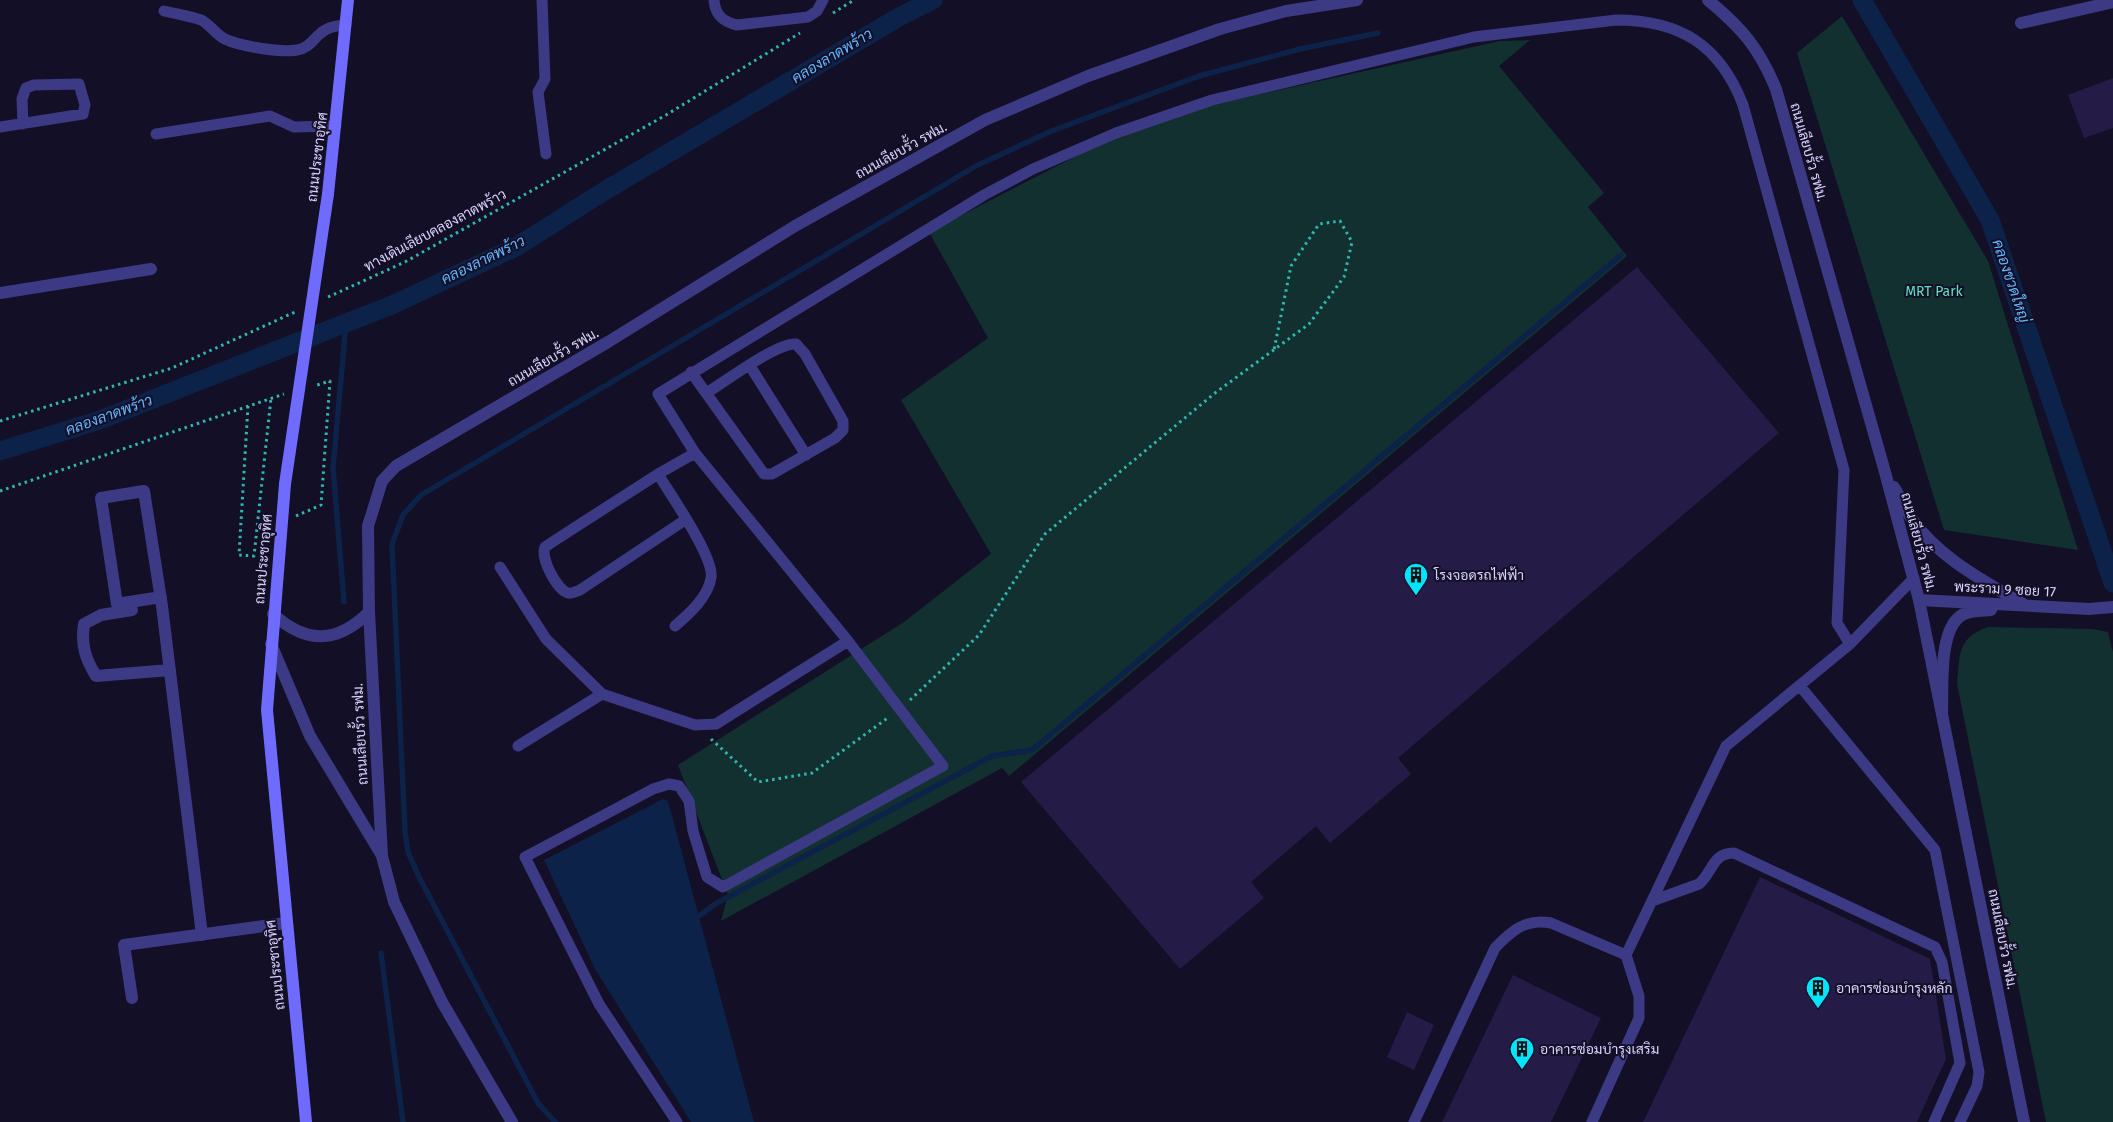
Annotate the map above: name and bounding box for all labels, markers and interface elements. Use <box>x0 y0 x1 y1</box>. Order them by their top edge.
water label: คลองลาดพร้าว <box>788 24 876 87</box>
street label: ถนนเลียบรั้ว รฟม. <box>1786 100 1834 203</box>
street label: ถนนประชาอุทิศ <box>304 111 332 203</box>
street label: ถนนเลียบรั้ว รฟม. <box>851 115 950 183</box>
street label: ทางเดินเลียบคลองลาดพร้าว <box>361 185 509 275</box>
water label: คลองลาดพร้าว <box>438 232 528 288</box>
water label: คลองชวดใหญ่ <box>1988 237 2035 326</box>
park label: MRT Park <box>1905 283 1964 300</box>
street label: ถนนเลียบรั้ว รฟม. <box>503 322 602 390</box>
water label: คลองลาดพร้าว <box>63 390 155 439</box>
street label: ถนนเลียบรั้ว รฟม. <box>1897 490 1943 594</box>
street label: ถนนประชาอุทิศ <box>251 513 277 605</box>
building icon: โรงจอดรถไฟฟ้า <box>1403 562 1429 596</box>
place label: โรงจอดรถไฟฟ้า <box>1433 566 1524 584</box>
street label: พระราม 9 ซอย 17 <box>1954 578 2056 601</box>
street label: ถนนเลียบรั้ว รฟม. <box>346 683 372 786</box>
street label: ถนนเลียบรั้ว รฟม. <box>1984 887 2024 991</box>
street label: ถนนประชาอุทิศ <box>262 919 290 1011</box>
building icon: อาคารซ่อมบำรุงหลัก <box>1805 975 1831 1009</box>
place label: อาคารซ่อมบำรุงหลัก <box>1836 980 1953 998</box>
building icon: อาคารซ่อมบำรุงเสริม <box>1509 1036 1535 1070</box>
place label: อาคารซ่อมบำรุงเสริม <box>1540 1041 1659 1059</box>

